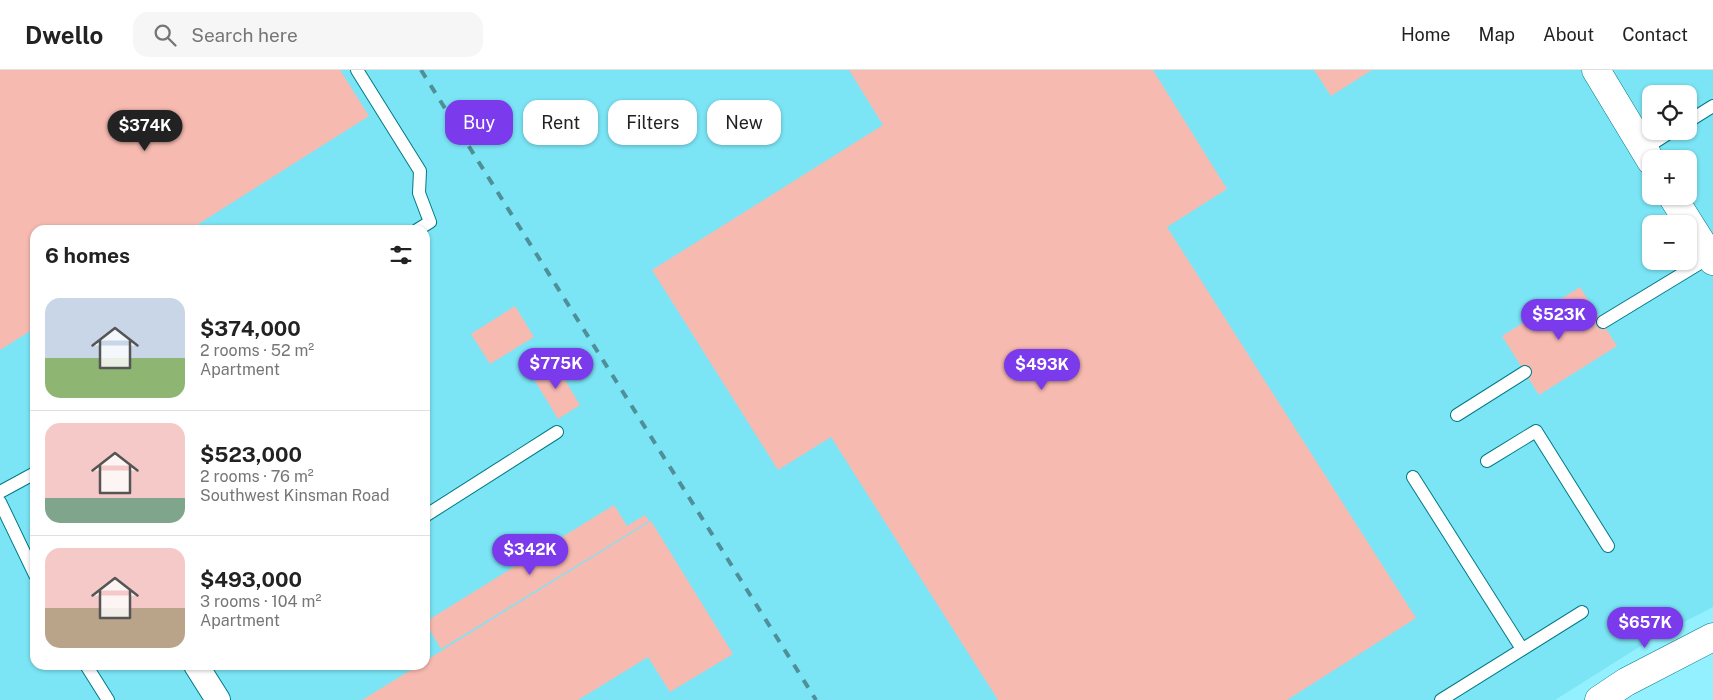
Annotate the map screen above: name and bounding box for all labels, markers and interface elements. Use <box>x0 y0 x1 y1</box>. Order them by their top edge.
search box <box>133 12 483 57</box>
text: Dwello <box>25 21 103 49</box>
icon: search <box>151 21 179 49</box>
text: Search here <box>191 24 298 46</box>
text: Home <box>1401 24 1451 45</box>
text: Map <box>1479 24 1515 45</box>
text: About <box>1543 24 1594 45</box>
text: Contact <box>1622 24 1688 45</box>
map controls <box>1642 85 1697 270</box>
button: locate <box>1642 85 1697 140</box>
chip: Buy <box>445 100 513 145</box>
chip: Rent <box>523 100 598 145</box>
chip: Filters <box>608 100 697 145</box>
chip: New <box>707 100 781 145</box>
pin: $374K <box>110 109 180 152</box>
text: $374K <box>118 116 172 135</box>
button: + <box>1642 150 1697 205</box>
button: − <box>1642 215 1697 270</box>
icon: filters <box>387 241 415 269</box>
text: 6 homes <box>45 243 130 268</box>
pin: $523K <box>1524 298 1594 341</box>
text: $523K <box>1532 305 1586 324</box>
text: $374,000 <box>200 316 301 341</box>
icon: home <box>85 318 145 378</box>
text: 2 rooms · 52 m² <box>200 341 314 360</box>
pin: $775K <box>521 348 591 390</box>
pin: $493K <box>1007 348 1077 391</box>
text: $775K <box>529 354 583 373</box>
text: $493K <box>1015 355 1069 374</box>
text: Apartment <box>200 360 280 379</box>
text: $523,000 <box>200 442 302 467</box>
icon: home <box>85 443 145 503</box>
text: 2 rooms · 76 m² <box>200 467 314 486</box>
text: Southwest Kinsman Road <box>200 486 389 505</box>
pin: $342K <box>495 534 565 576</box>
text: $342K <box>503 540 557 559</box>
text: $493,000 <box>200 567 302 592</box>
icon: home <box>85 568 145 628</box>
text: 3 rooms · 104 m² <box>200 592 321 611</box>
pin: $657K <box>1610 606 1680 649</box>
text: Apartment <box>200 611 280 630</box>
text: $657K <box>1618 613 1672 632</box>

